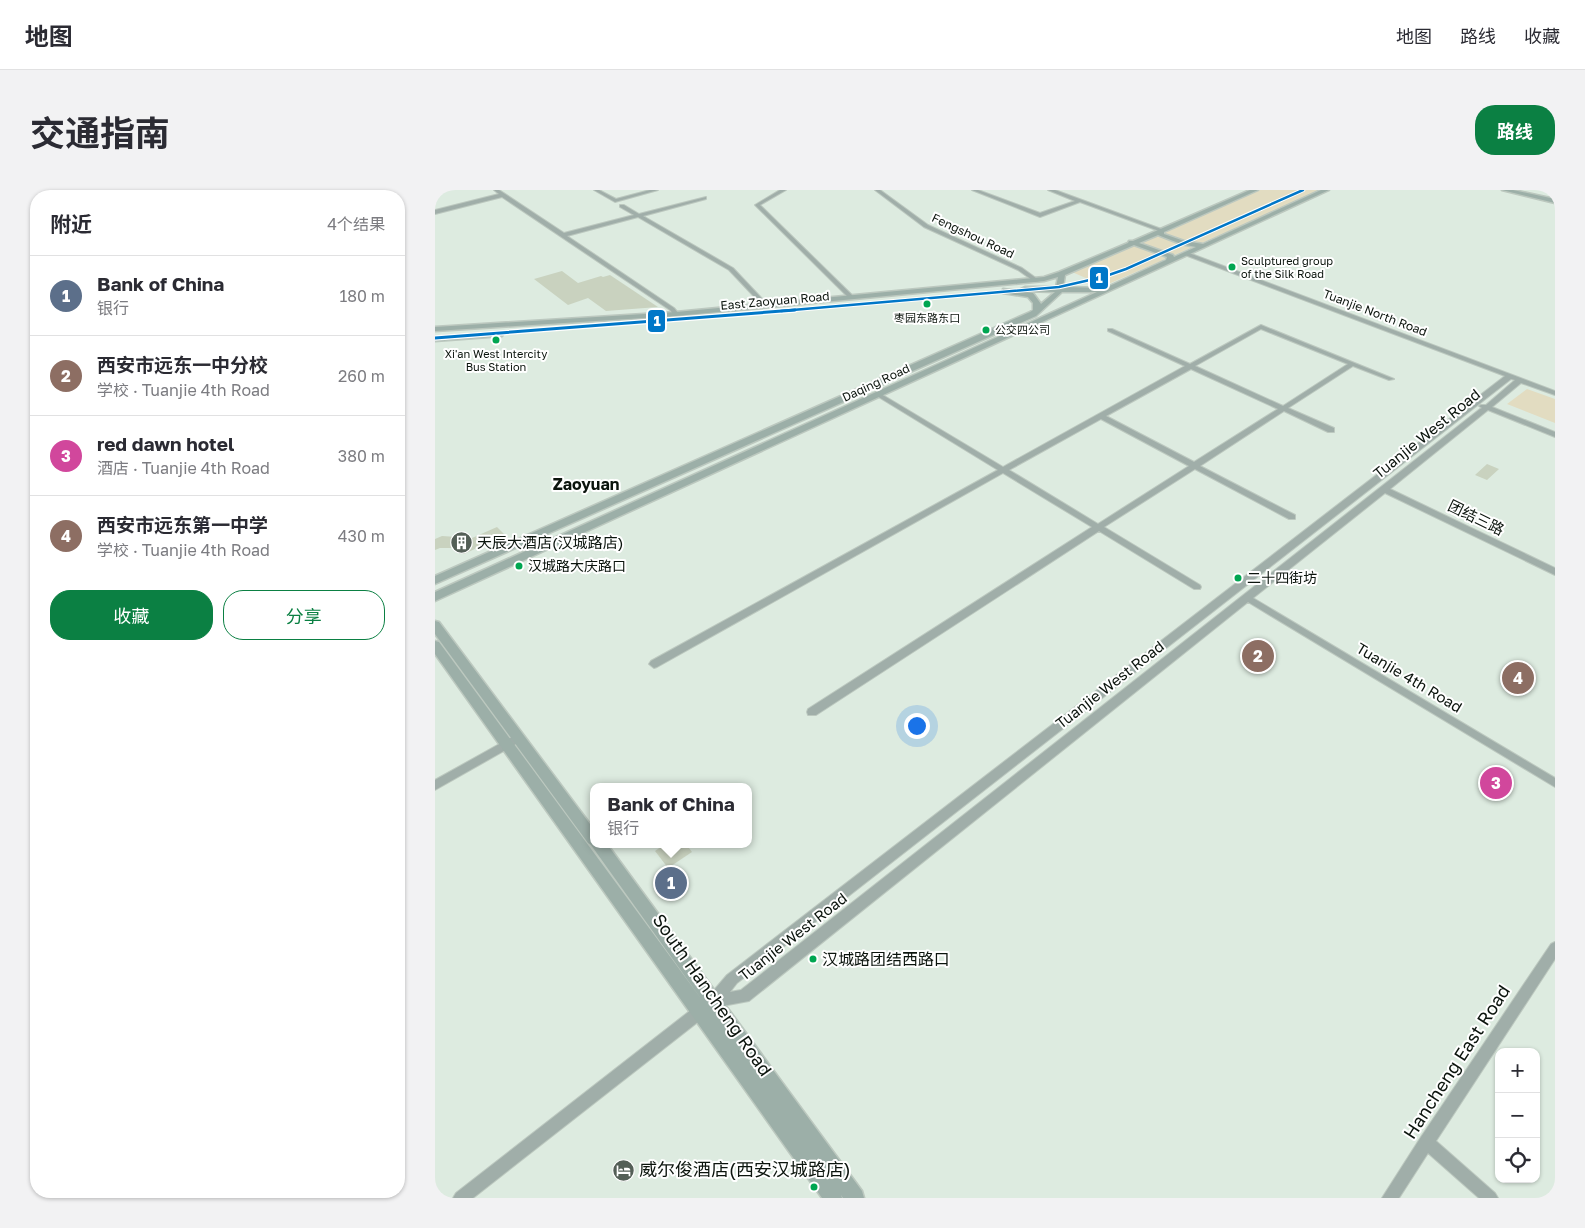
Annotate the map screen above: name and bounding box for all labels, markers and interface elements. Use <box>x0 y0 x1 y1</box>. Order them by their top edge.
text: 地图 <box>25 21 73 50</box>
text: 地图 <box>1396 25 1432 47</box>
text: 路线 <box>1460 25 1496 47</box>
text: 收藏 <box>1524 25 1560 47</box>
button: 路线 <box>1475 105 1555 155</box>
text: 交通指南 <box>30 112 170 154</box>
street label: Fengshou Road <box>930 210 1017 261</box>
text: 附近 <box>50 211 92 237</box>
text: 4个结果 <box>327 214 385 234</box>
place label: Sculptured group of the Silk Road <box>1241 254 1333 280</box>
marker: Sculptured group of the Silk Road <box>1227 262 1237 272</box>
line badge: 1 <box>1089 266 1109 290</box>
text: 1 <box>1095 269 1103 286</box>
text: Bank of China <box>97 272 224 295</box>
text: 1 <box>62 286 70 306</box>
text: 180 m <box>339 286 385 306</box>
street label: Tuanjie North Road <box>1321 286 1429 339</box>
street label: East Zaoyuan Road <box>720 288 830 313</box>
text: 银行 <box>97 298 129 318</box>
marker: 枣园东路东口 <box>922 299 932 309</box>
line badge: 1 <box>647 309 666 333</box>
place label: 枣园东路东口 <box>894 311 960 324</box>
text: 1 <box>653 312 661 329</box>
place label: 公交四公司 <box>995 323 1050 336</box>
marker: 公交四公司 <box>981 325 991 335</box>
marker: Xi'an West Intercity Bus Station <box>491 335 501 345</box>
place label: Xi'an West Intercity Bus Station <box>445 347 547 373</box>
text: 西安市远东一中分校 <box>97 353 268 376</box>
street label: Daqing Road <box>840 360 912 405</box>
text: 2 <box>61 366 71 386</box>
text: 260 m <box>338 366 385 386</box>
text: 学校 · Tuanjie 4th Road <box>97 380 270 400</box>
street label: Tuanjie West Road <box>1369 385 1483 482</box>
text: red dawn hotel <box>97 432 234 455</box>
text: 3 <box>61 446 71 466</box>
text: 380 m <box>338 446 385 466</box>
text: 酒店 · Tuanjie 4th Road <box>97 458 270 478</box>
district label: Zaoyuan <box>553 474 619 494</box>
street label: 团结三路 <box>1446 496 1507 538</box>
text: 西安市远东第一中学 <box>97 513 268 536</box>
text: 4 <box>61 526 71 546</box>
text: 430 m <box>338 526 385 546</box>
building icon: 天辰大酒店(汉城路店) <box>449 531 473 555</box>
place label: 天辰大酒店(汉城路店) <box>477 533 623 551</box>
text: 学校 · Tuanjie 4th Road <box>97 540 270 560</box>
place label: 汉城路大庆路口 <box>528 557 626 574</box>
marker: 汉城路大庆路口 <box>514 561 524 571</box>
place label: 二十四街坊 <box>1247 569 1317 586</box>
marker: 二十四街坊 <box>1233 573 1243 583</box>
button: 收藏 <box>50 590 213 640</box>
button: 分享 <box>223 590 385 640</box>
street label: Tuanjie West Road <box>1052 636 1167 732</box>
pin: 2 <box>1242 637 1274 675</box>
street label: Tuanjie 4th Road <box>1353 639 1466 716</box>
pin: 4 <box>1502 659 1534 697</box>
your location <box>904 713 930 739</box>
pin: 3 <box>1480 764 1512 802</box>
popup <box>590 783 752 848</box>
text: Bank of China <box>607 792 735 815</box>
text: 银行 <box>607 818 639 838</box>
pin: 1 <box>655 864 687 902</box>
street label: Tuanjie West Road <box>735 888 850 984</box>
street label: South Hancheng Road <box>648 909 777 1080</box>
place label: 汉城路团结西路口 <box>822 949 950 969</box>
marker: 汉城路团结西路口 <box>808 954 818 964</box>
street label: Hancheng East Road <box>1398 980 1514 1143</box>
map controls <box>1495 1048 1540 1183</box>
button: + <box>1495 1048 1540 1093</box>
button: − <box>1495 1093 1540 1138</box>
button: locate <box>1495 1138 1540 1183</box>
hotel icon: 威尔俊酒店(西安汉城路店) <box>611 1158 635 1182</box>
place label: 威尔俊酒店(西安汉城路店) <box>639 1158 851 1180</box>
unlabelled marker <box>809 1182 819 1192</box>

